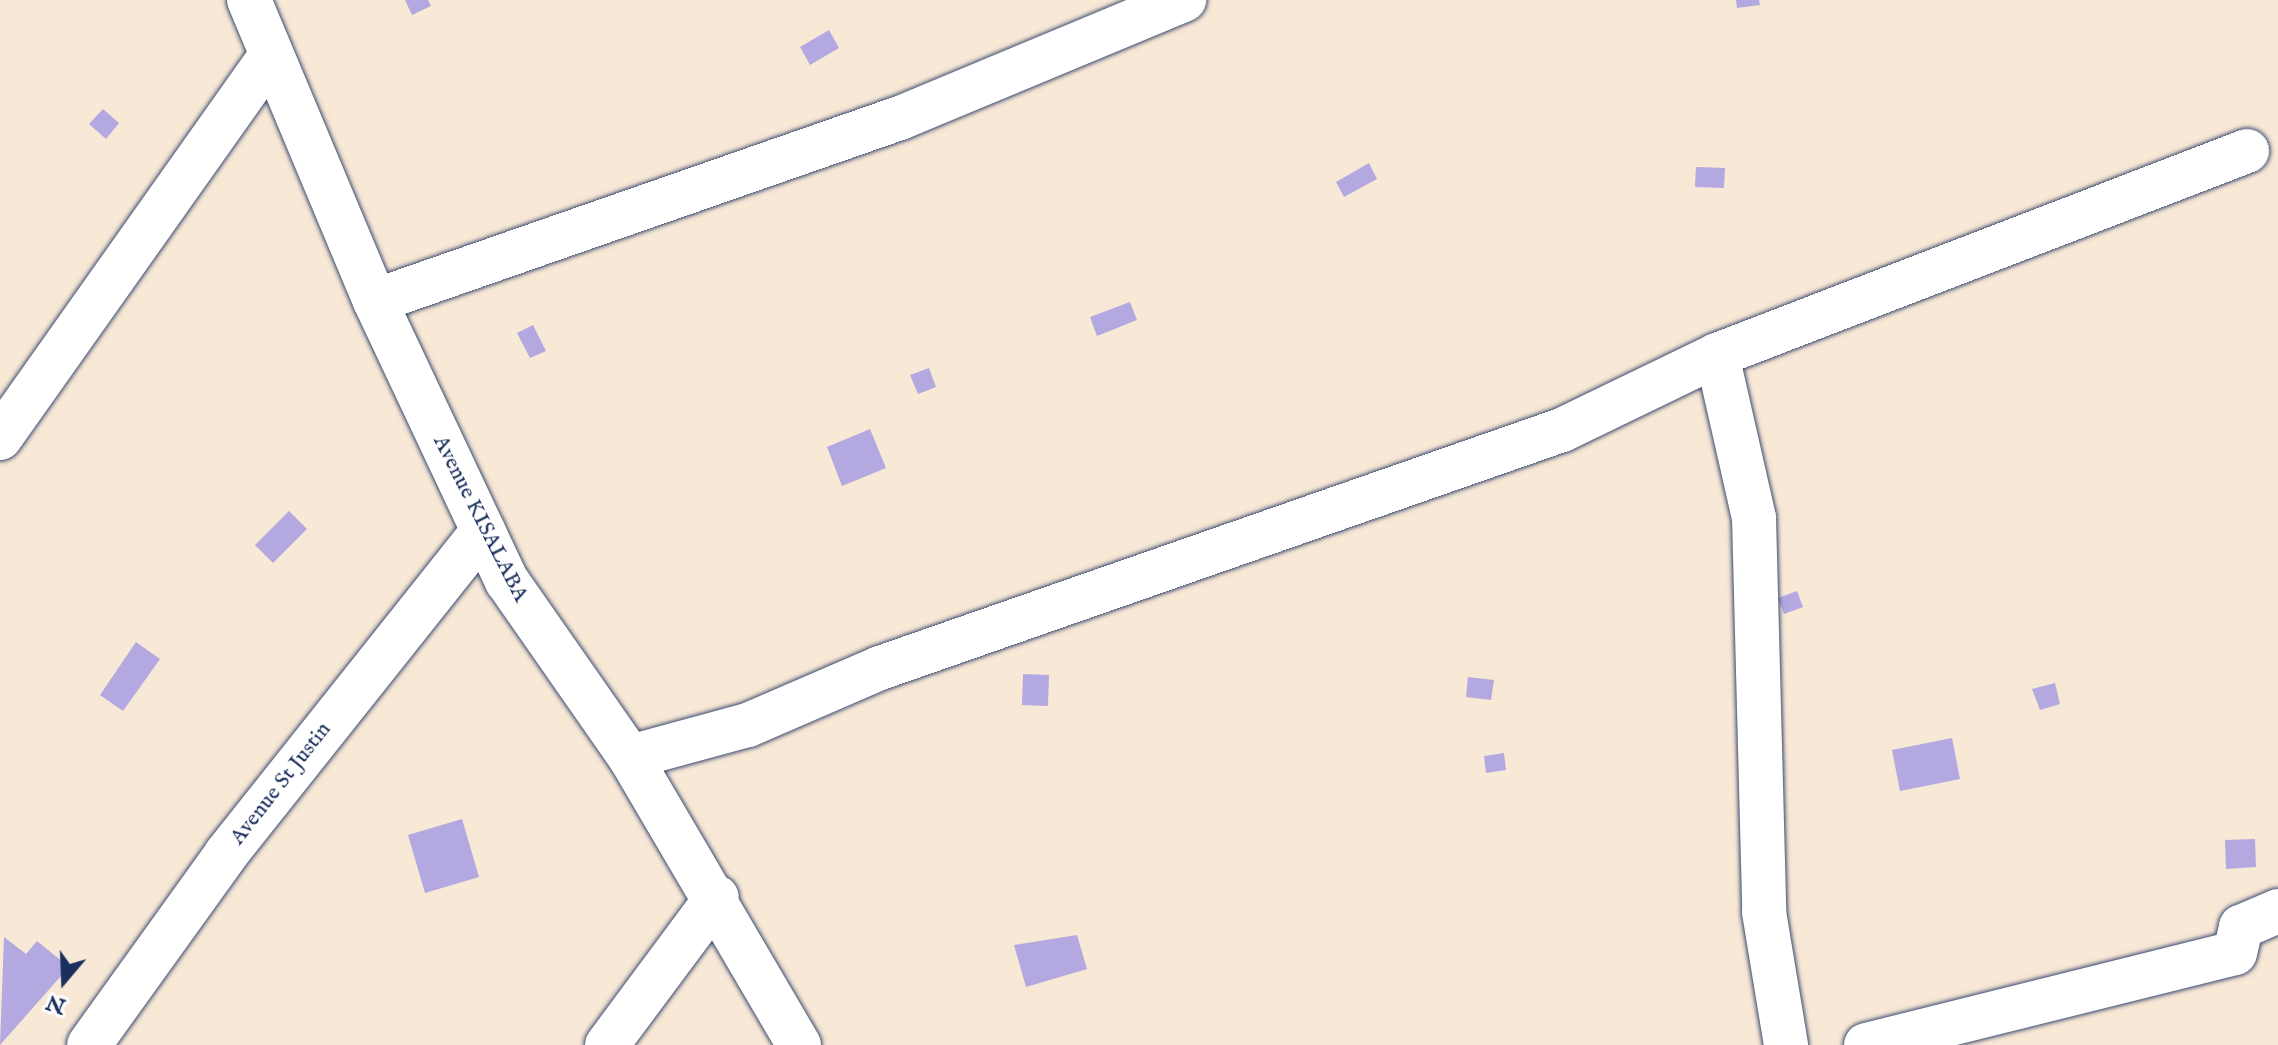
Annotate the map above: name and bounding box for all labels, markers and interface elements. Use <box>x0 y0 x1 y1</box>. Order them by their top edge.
street label: Avenue KISALABA <box>427 431 533 607</box>
street label: Avenue St Justin <box>225 717 337 851</box>
north arrow <box>24 941 104 1021</box>
text: N <box>43 987 70 1020</box>

